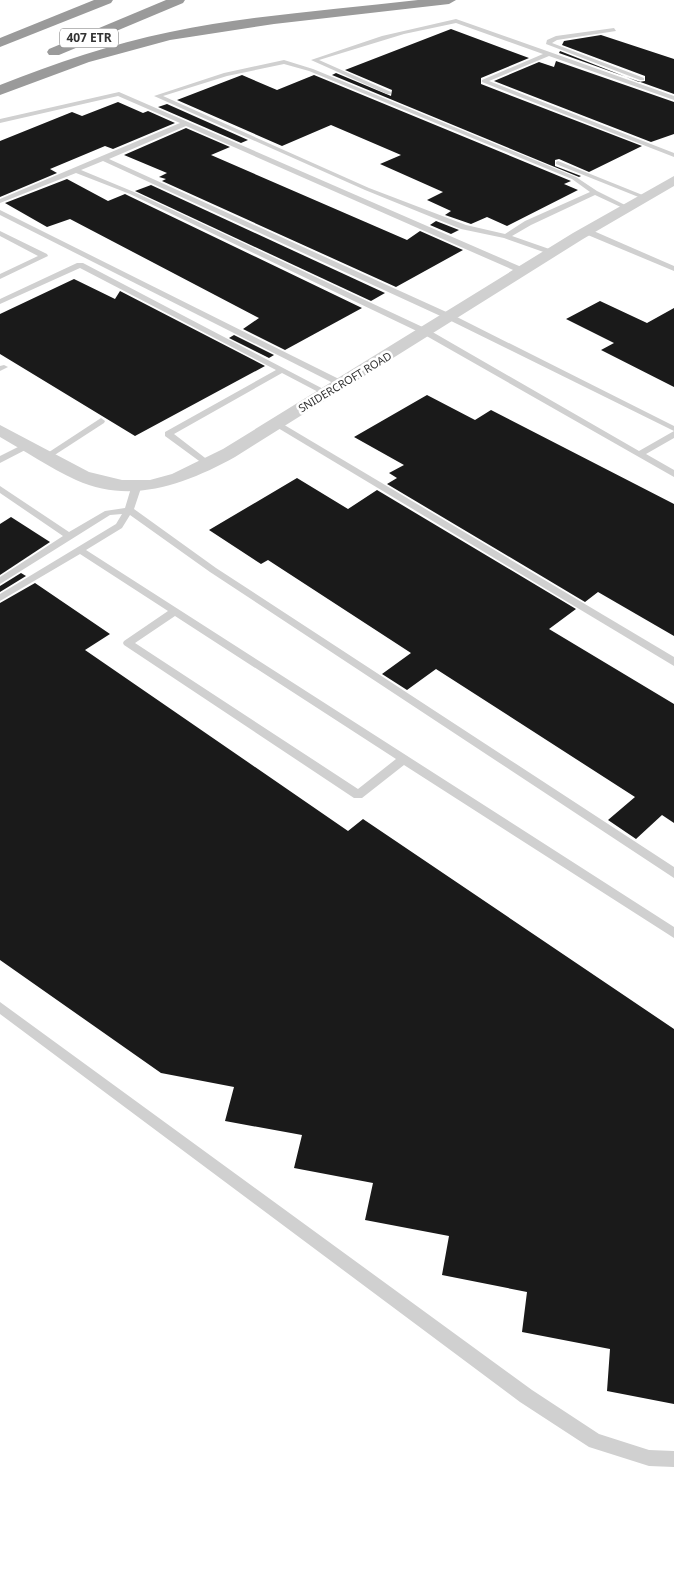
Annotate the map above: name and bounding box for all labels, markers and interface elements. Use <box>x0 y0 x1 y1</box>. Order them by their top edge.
road number: 407 ETR <box>60 28 118 48</box>
street label: SNIDERCROFT ROAD <box>295 348 394 415</box>

